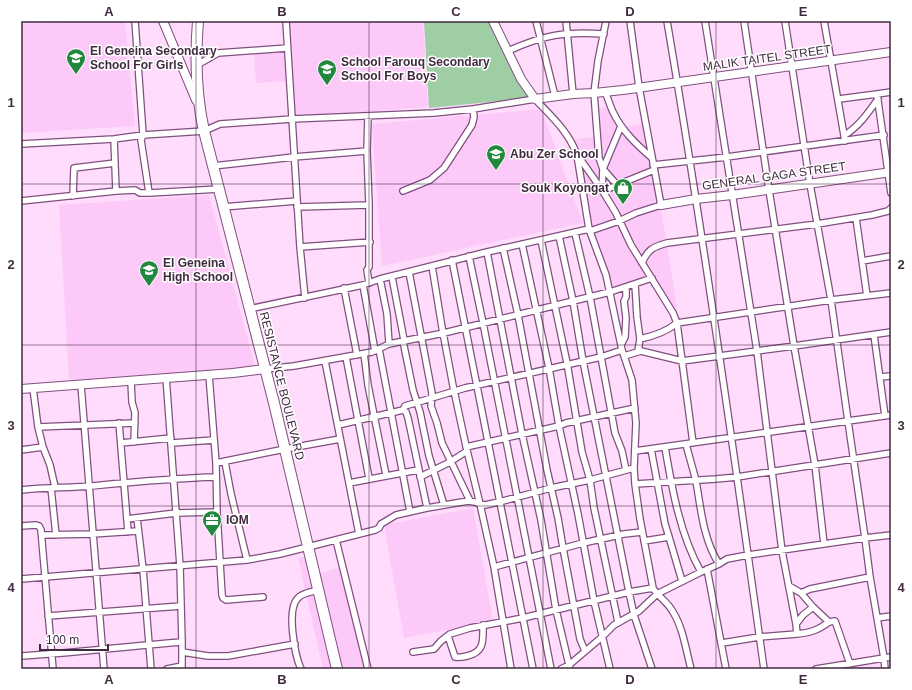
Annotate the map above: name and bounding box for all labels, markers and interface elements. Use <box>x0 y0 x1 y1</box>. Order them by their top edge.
text: A <box>104 4 114 19</box>
text: B <box>277 4 287 19</box>
text: C <box>451 4 461 19</box>
text: D <box>625 4 635 19</box>
text: E <box>799 4 808 19</box>
street label: MALIK TAITEL STREET <box>702 42 833 74</box>
place label: El Geneina Secondary School For Girls <box>90 44 217 72</box>
school or university icon: El Geneina Secondary School For Girls <box>65 47 87 75</box>
place label: School Farouq Secondary School For Boys <box>341 55 490 83</box>
school or university icon: School Farouq Secondary School For Boys <box>316 58 338 86</box>
text: 1 <box>7 95 15 110</box>
text: 1 <box>897 95 905 110</box>
school or university icon: Abu Zer School <box>485 143 507 171</box>
place label: Abu Zer School <box>510 147 599 161</box>
street label: GENERAL GAGA STREET <box>701 159 847 193</box>
shop icon: Souk Koyongat <box>612 177 634 205</box>
place label: Souk Koyongat <box>521 181 609 195</box>
place label: El Geneina High School <box>163 256 233 284</box>
text: 2 <box>7 257 15 272</box>
text: 2 <box>897 257 905 272</box>
school or university icon: El Geneina High School <box>138 259 160 287</box>
street label: RESISTANCE BOULEVARD <box>257 310 307 462</box>
text: 3 <box>7 418 15 433</box>
text: 3 <box>897 418 905 433</box>
office icon: IOM <box>201 509 223 537</box>
place label: IOM <box>226 513 249 527</box>
text: 4 <box>7 580 15 595</box>
text: 4 <box>897 580 905 595</box>
scale bar <box>40 626 108 652</box>
text: 100 m <box>46 633 79 647</box>
text: A <box>104 672 114 687</box>
text: B <box>277 672 287 687</box>
text: C <box>451 672 461 687</box>
text: D <box>625 672 635 687</box>
text: E <box>799 672 808 687</box>

